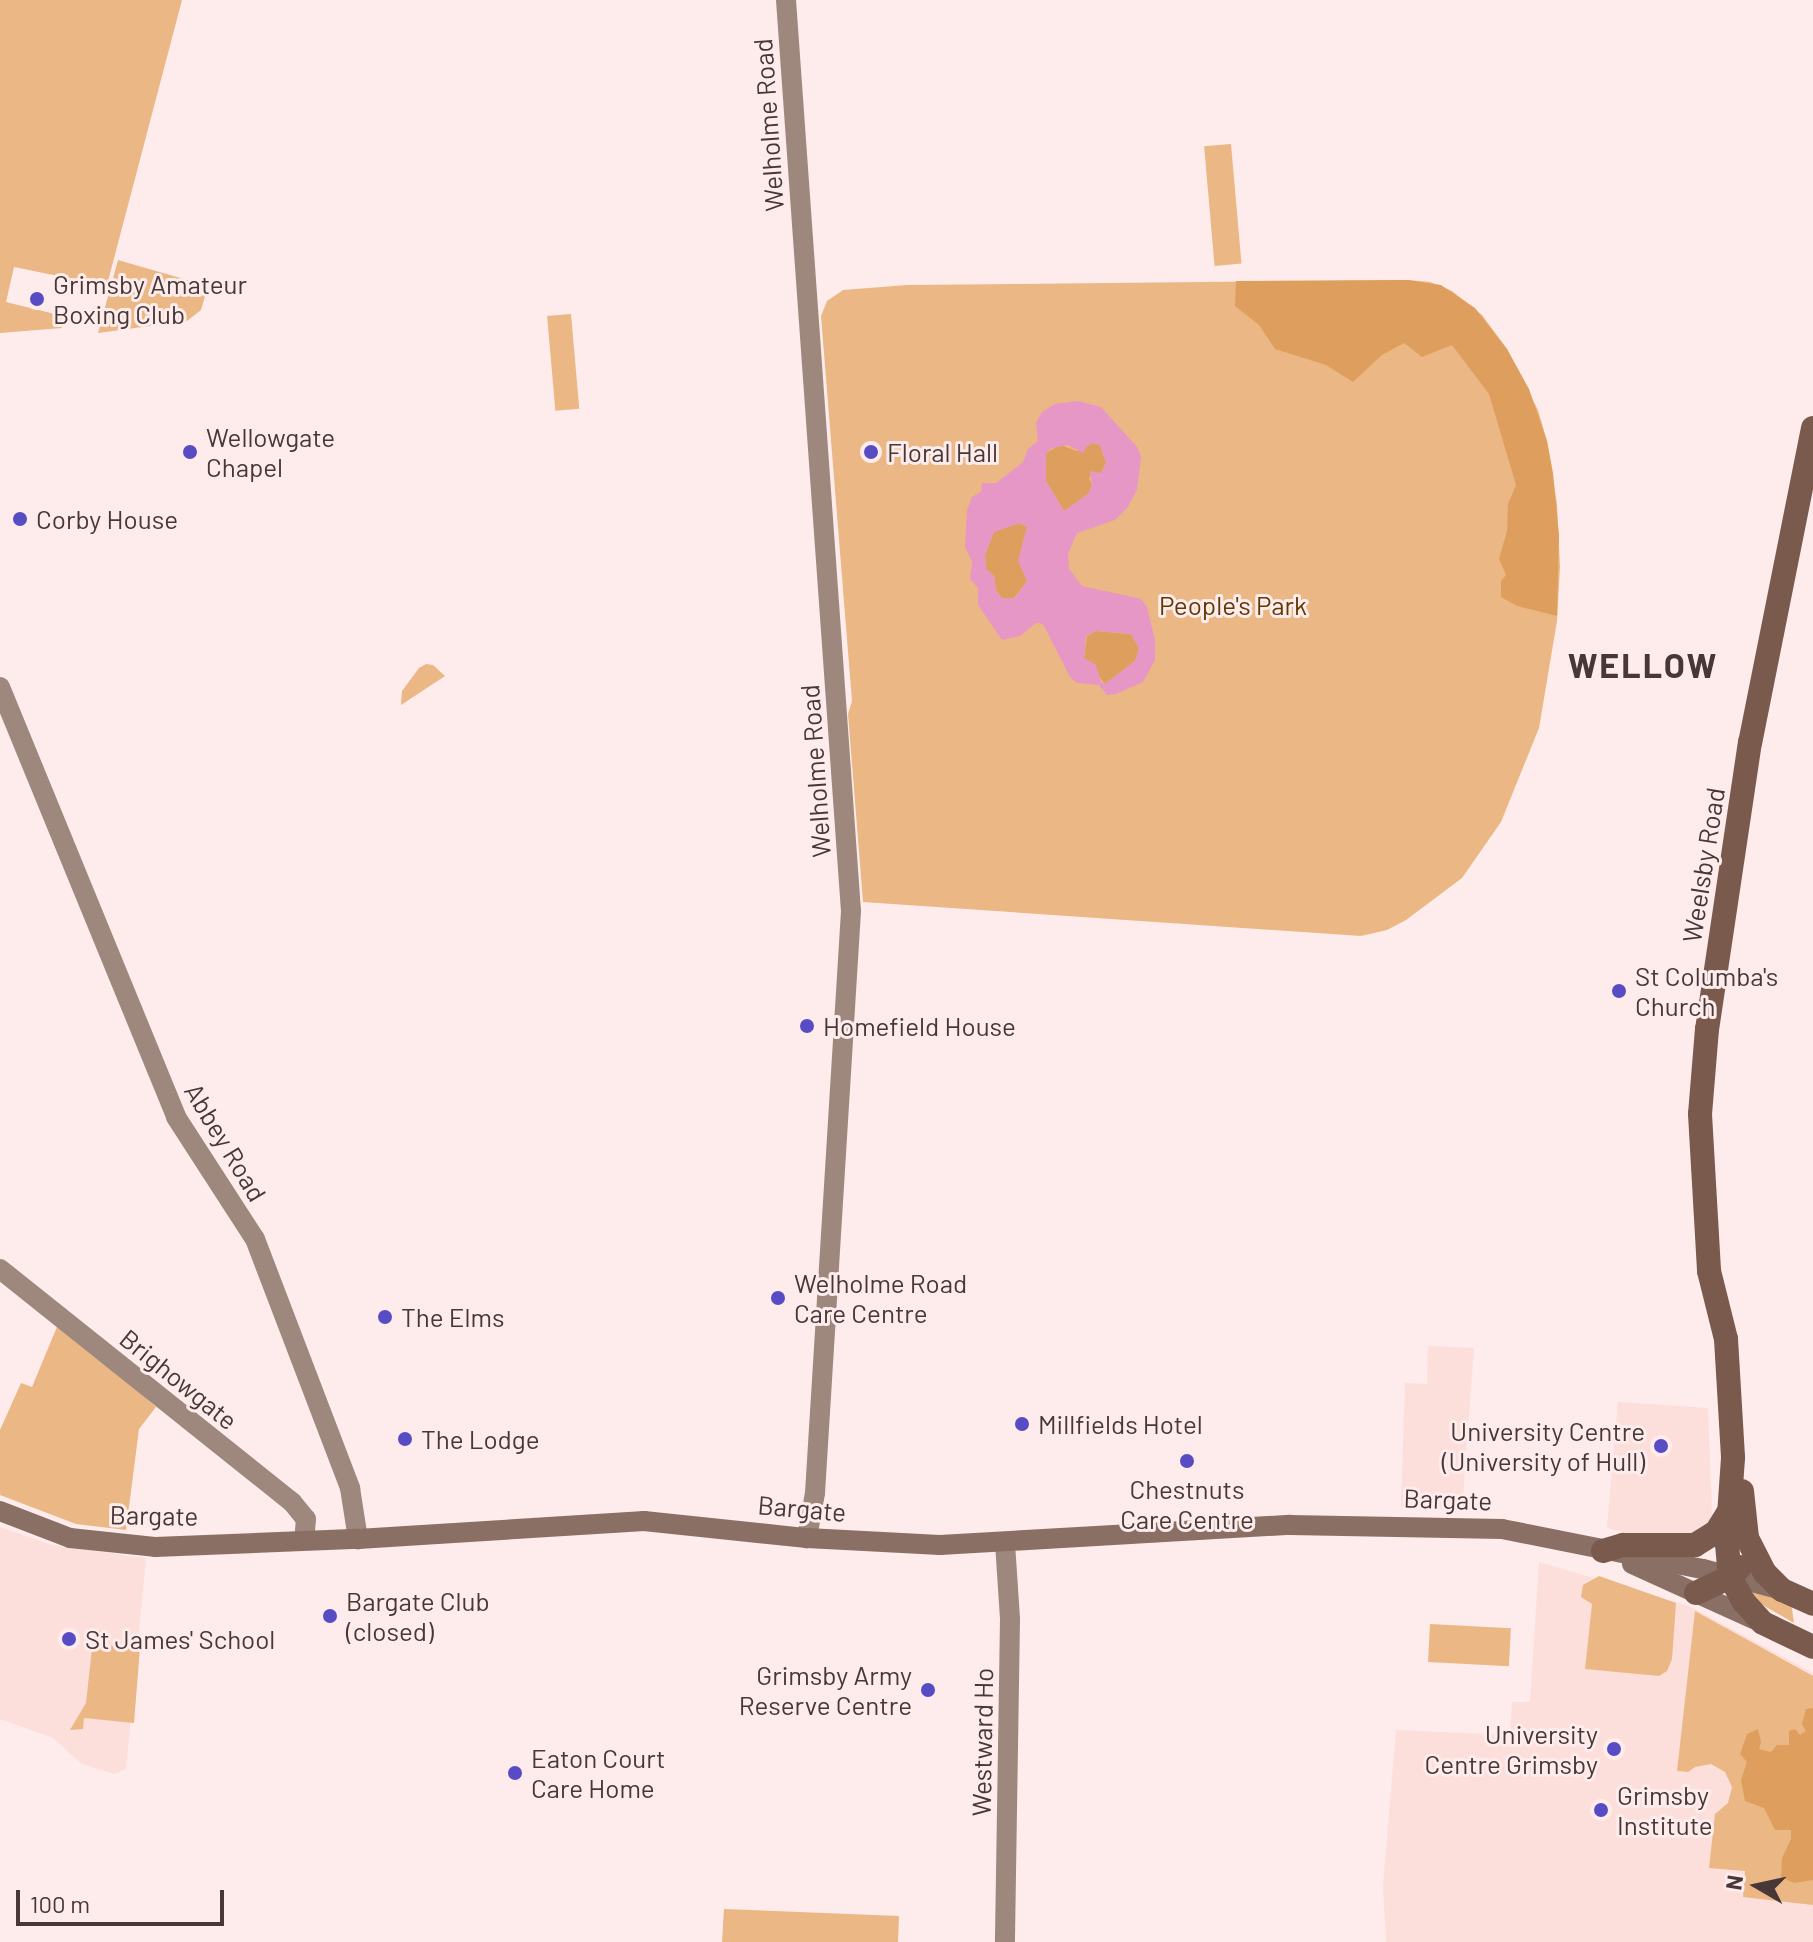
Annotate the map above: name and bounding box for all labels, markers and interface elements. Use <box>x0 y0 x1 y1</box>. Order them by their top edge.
street label: Welholme Road <box>746 37 790 213</box>
place label: Grimsby Amateur Boxing Club <box>53 268 247 330</box>
marker: Grimsby Amateur Boxing Club <box>28 290 46 308</box>
place label: Wellowgate Chapel <box>206 421 335 482</box>
place label: Floral Hall <box>887 436 998 468</box>
marker: Wellowgate Chapel <box>181 443 199 461</box>
marker: Floral Hall <box>862 443 880 461</box>
place label: Corby House <box>36 503 178 535</box>
marker: Corby House <box>11 510 29 528</box>
park label: People's Park <box>1159 589 1307 621</box>
district label: WELLOW <box>1568 645 1718 685</box>
street label: Welholme Road <box>793 683 837 859</box>
street label: Weelsby Road <box>1675 785 1731 945</box>
place label: St Columba's Church <box>1635 960 1778 1022</box>
marker: St Columba's Church <box>1610 982 1628 1000</box>
place label: Homefield House <box>823 1010 1016 1042</box>
marker: Homefield House <box>798 1017 816 1035</box>
street label: Abbey Road <box>179 1077 273 1207</box>
place label: Welholme Road Care Centre <box>794 1267 967 1328</box>
marker: Welholme Road Care Centre <box>769 1289 787 1307</box>
place label: The Elms <box>401 1301 504 1333</box>
marker: The Elms <box>376 1308 394 1326</box>
street label: Brighowgate <box>114 1322 244 1436</box>
place label: Millfields Hotel <box>1038 1408 1203 1440</box>
marker: Millfields Hotel <box>1013 1415 1031 1433</box>
place label: University Centre (University of Hull) <box>1442 1415 1645 1476</box>
place label: The Lodge <box>421 1423 540 1455</box>
marker: The Lodge <box>396 1430 414 1448</box>
marker: University Centre (University of Hull) <box>1652 1437 1670 1455</box>
marker: Chestnuts Care Centre <box>1178 1452 1196 1470</box>
place label: Chestnuts Care Centre <box>1120 1473 1254 1534</box>
street label: Bargate <box>1403 1482 1493 1516</box>
street label: Bargate <box>757 1489 847 1527</box>
street label: Bargate <box>109 1499 199 1531</box>
place label: Bargate Club (closed) <box>346 1585 490 1646</box>
marker: Bargate Club (closed) <box>321 1607 339 1625</box>
place label: St James' School <box>85 1623 275 1655</box>
marker: St James' School <box>60 1630 78 1648</box>
place label: Grimsby Army Reserve Centre <box>739 1659 912 1720</box>
street label: Westward Ho <box>965 1667 999 1817</box>
marker: Grimsby Army Reserve Centre <box>919 1681 937 1699</box>
place label: University Centre Grimsby <box>1425 1718 1598 1780</box>
marker: University Centre Grimsby <box>1605 1740 1623 1758</box>
place label: Eaton Court Care Home <box>531 1742 666 1804</box>
marker: Eaton Court Care Home <box>506 1764 524 1782</box>
place label: Grimsby Institute <box>1617 1779 1713 1840</box>
marker: Grimsby Institute <box>1592 1801 1610 1819</box>
north arrow <box>1717 1846 1797 1926</box>
text: N <box>1719 1873 1747 1892</box>
scale bar <box>20 1874 228 1924</box>
text: 100 m <box>30 1889 90 1918</box>

